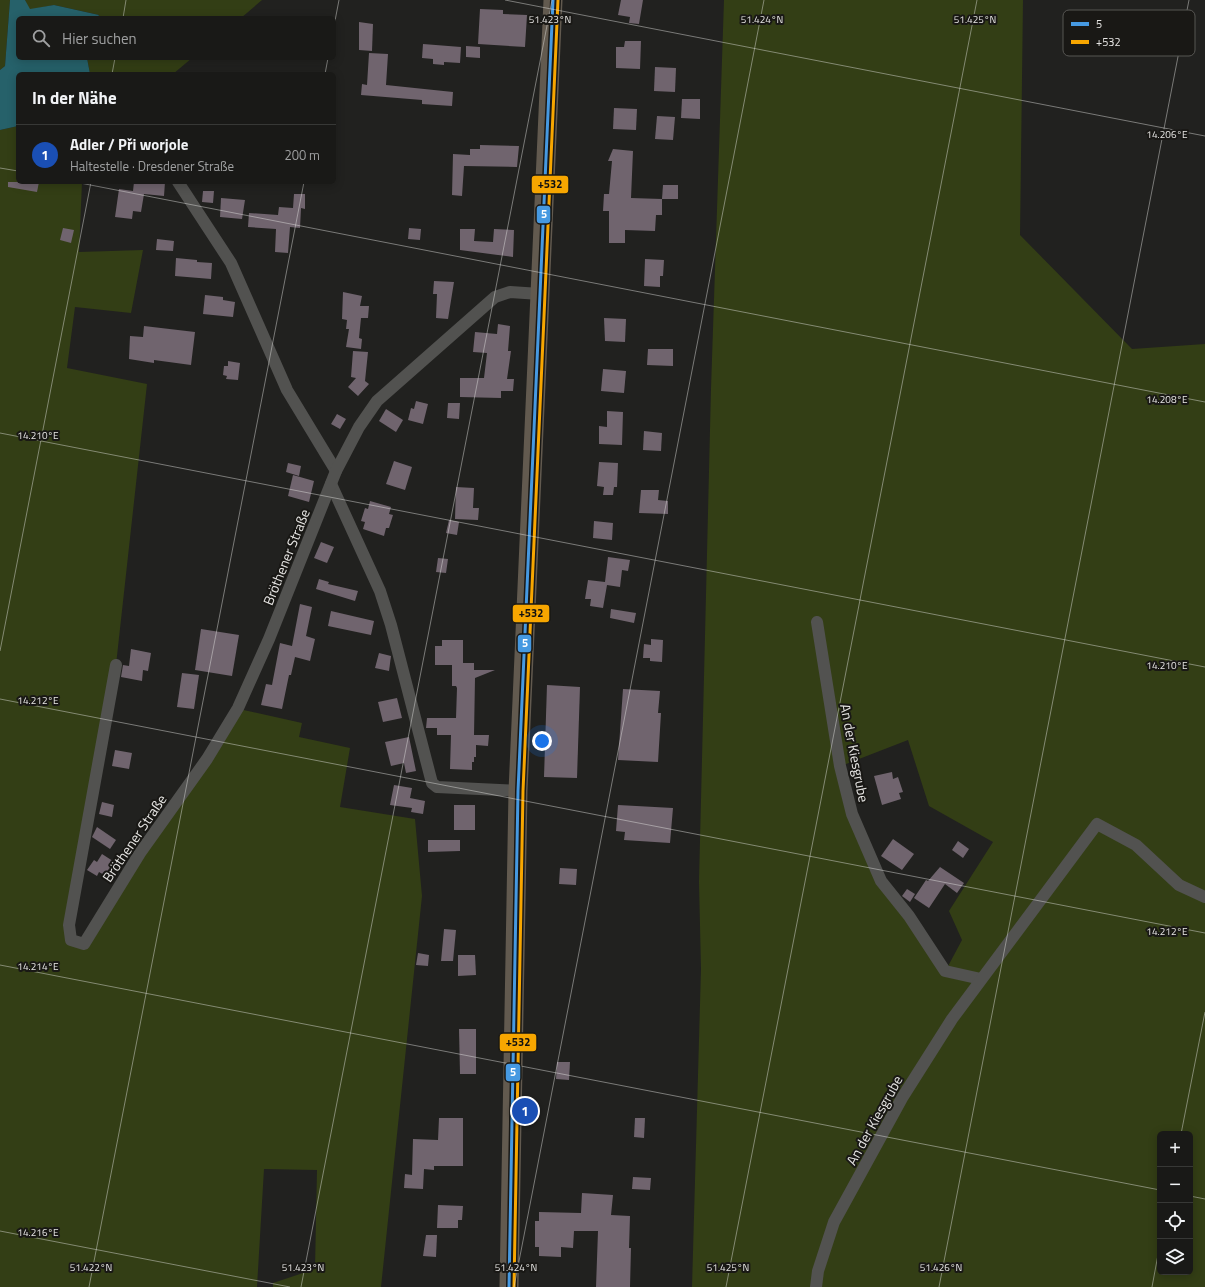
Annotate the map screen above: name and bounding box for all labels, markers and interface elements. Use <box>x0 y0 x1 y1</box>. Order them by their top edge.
legend <box>1063 10 1195 56</box>
text: 51.423°N <box>529 12 571 27</box>
text: 51.424°N <box>741 12 783 27</box>
text: 51.425°N <box>954 12 996 27</box>
search box <box>16 16 336 60</box>
text: 5 <box>1096 16 1102 32</box>
icon: search <box>30 27 52 49</box>
text: Hier suchen <box>62 27 137 50</box>
text: +532 <box>1096 34 1121 50</box>
text: In der Nähe <box>32 85 117 111</box>
text: 14.206°E <box>1146 127 1188 142</box>
text: Adler / Při worjole <box>70 133 188 156</box>
text: 1 <box>41 145 49 165</box>
text: 200 m <box>284 145 320 165</box>
text: Haltestelle · Dresdener Straße <box>70 156 234 176</box>
line badge: +532 <box>531 175 569 194</box>
text: +532 <box>538 176 562 192</box>
line badge: 5 <box>536 205 551 224</box>
text: 5 <box>541 206 547 222</box>
text: 14.208°E <box>1146 392 1188 407</box>
text: 14.210°E <box>17 428 59 443</box>
street label: Bröthener Straße <box>257 506 315 608</box>
line badge: +532 <box>512 604 550 623</box>
text: +532 <box>519 605 543 621</box>
line badge: 5 <box>517 634 532 653</box>
text: 5 <box>522 635 528 651</box>
text: 14.210°E <box>1146 658 1188 673</box>
text: 14.212°E <box>17 693 59 708</box>
street label: An der Kiesgrube <box>835 702 875 804</box>
your location <box>532 731 552 751</box>
street label: Bröthener Straße <box>97 790 171 886</box>
text: 14.212°E <box>1146 924 1188 939</box>
text: 14.214°E <box>17 959 59 974</box>
line badge: +532 <box>499 1033 537 1052</box>
text: +532 <box>506 1034 530 1050</box>
line badge: 5 <box>505 1063 521 1082</box>
text: 5 <box>510 1064 516 1080</box>
street label: An der Kiesgrube <box>841 1071 907 1169</box>
pin: 1 <box>512 1096 538 1126</box>
map controls <box>1157 1131 1193 1275</box>
button: + <box>1157 1131 1193 1167</box>
button: − <box>1157 1167 1193 1203</box>
button: locate <box>1157 1203 1193 1239</box>
text: 14.216°E <box>17 1225 59 1240</box>
button: layers <box>1157 1239 1193 1275</box>
text: 51.422°N <box>70 1260 112 1275</box>
text: 51.423°N <box>282 1260 324 1275</box>
text: 51.424°N <box>495 1260 537 1275</box>
text: 51.425°N <box>707 1260 749 1275</box>
text: 51.426°N <box>920 1260 962 1275</box>

